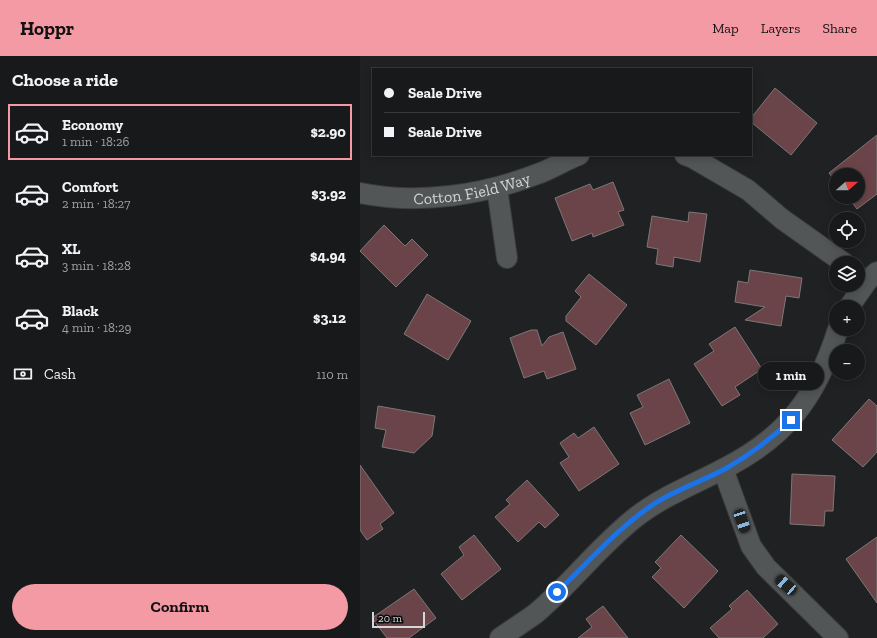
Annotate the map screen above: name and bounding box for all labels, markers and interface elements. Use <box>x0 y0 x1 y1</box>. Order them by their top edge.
text: Hoppr <box>20 17 74 40</box>
text: Map <box>712 20 739 37</box>
text: Layers <box>761 20 800 37</box>
text: Share <box>822 20 857 37</box>
text: Choose a ride <box>12 69 118 91</box>
text: Seale Drive <box>408 84 482 102</box>
icon: car <box>14 114 50 150</box>
text: Economy <box>62 116 123 134</box>
text: $2.90 <box>310 123 346 141</box>
text: Seale Drive <box>408 123 482 141</box>
text: 1 min · 18:26 <box>62 134 130 149</box>
street label: Cotton Field Way <box>413 168 534 208</box>
north arrow <box>829 168 865 204</box>
map controls <box>829 168 865 380</box>
icon: car <box>14 176 50 212</box>
text: Comfort <box>62 178 118 196</box>
text: $3.92 <box>311 185 346 203</box>
text: 2 min · 18:27 <box>62 196 130 211</box>
button: locate <box>829 212 865 248</box>
icon: car <box>14 238 50 274</box>
text: XL <box>62 240 80 258</box>
text: $4.94 <box>310 247 346 265</box>
button: layers <box>829 256 865 292</box>
text: 3 min · 18:28 <box>62 258 131 273</box>
icon: car <box>14 300 50 336</box>
button: + <box>829 300 865 336</box>
text: Black <box>62 302 99 320</box>
text: $3.12 <box>313 309 346 327</box>
text: 4 min · 18:29 <box>62 320 132 335</box>
button: − <box>829 344 865 380</box>
callout: 1 min <box>758 362 824 390</box>
icon: cash <box>12 363 34 385</box>
text: Cash <box>44 365 76 383</box>
text: 110 m <box>316 367 348 382</box>
text: 1 min <box>776 368 806 383</box>
route end <box>782 411 800 429</box>
car <box>732 508 752 534</box>
car <box>773 573 799 597</box>
route start <box>548 583 566 601</box>
button: Confirm <box>12 584 348 630</box>
scale bar <box>372 610 425 629</box>
text: 20 m <box>378 612 402 625</box>

